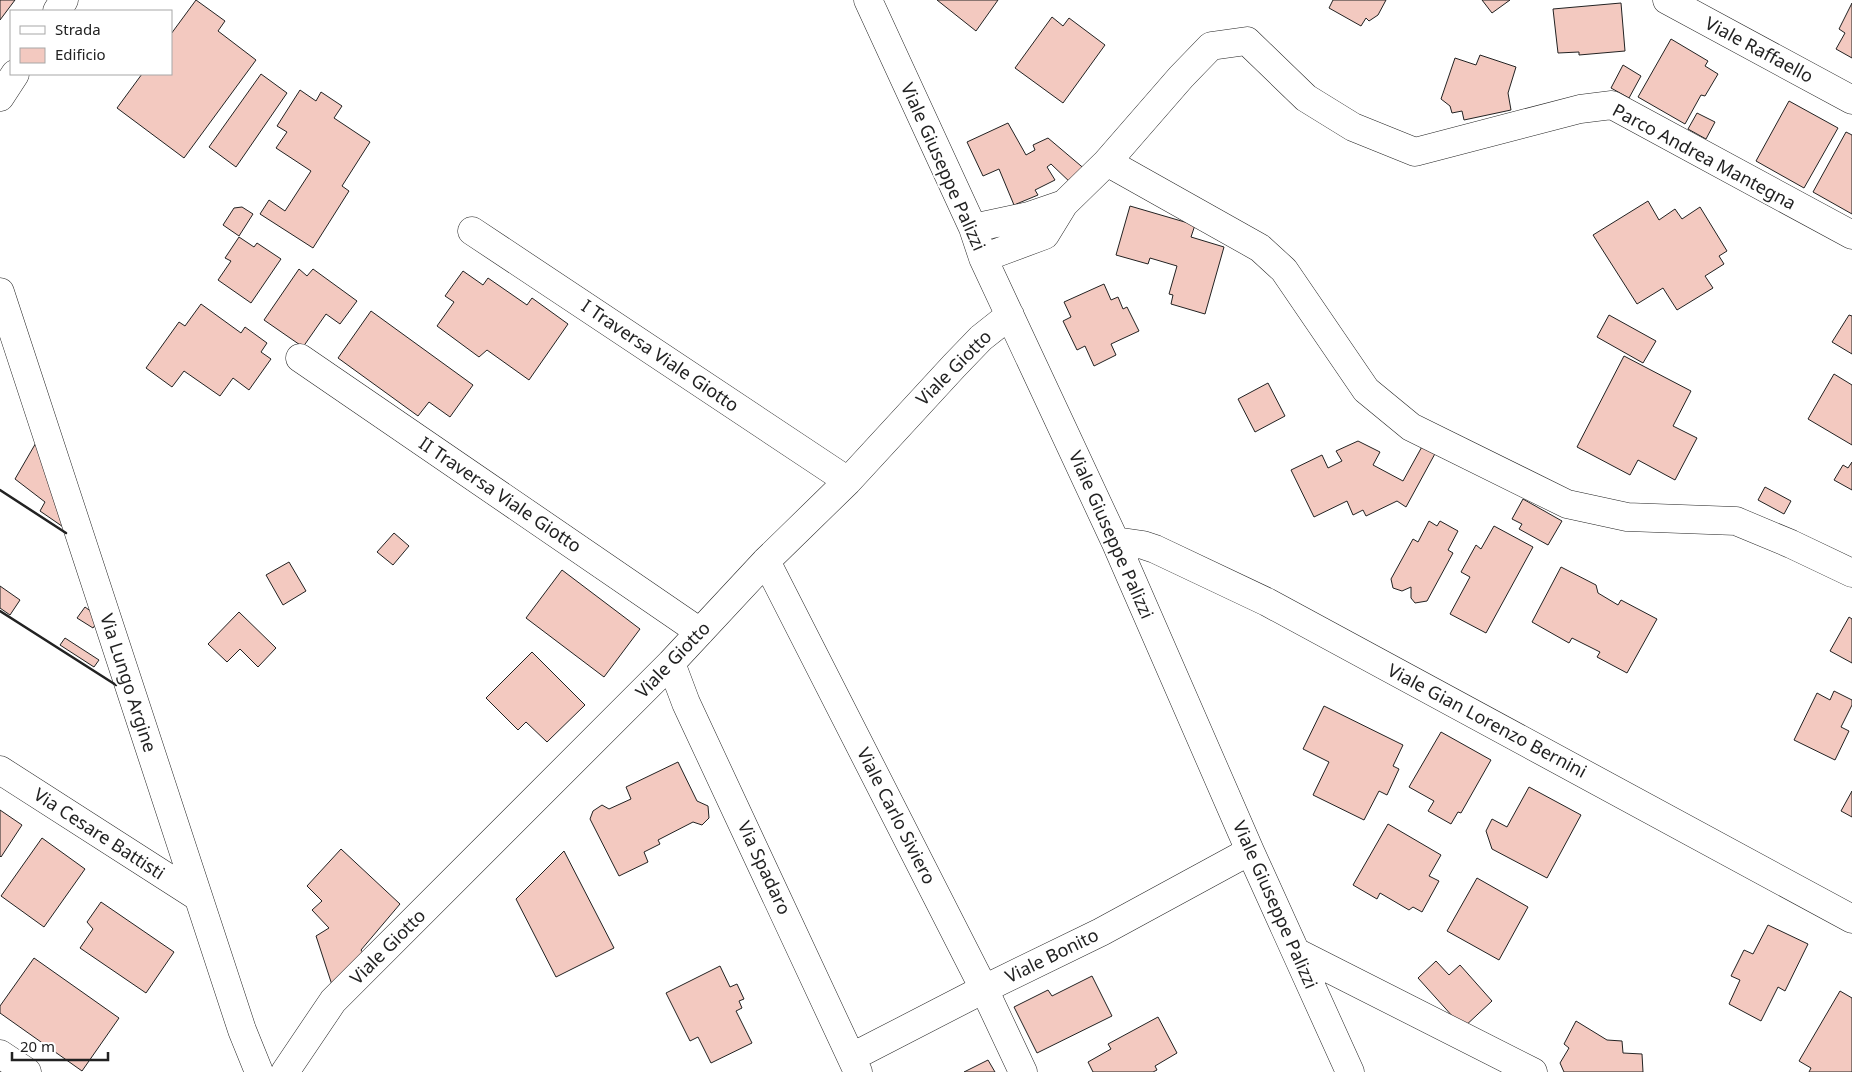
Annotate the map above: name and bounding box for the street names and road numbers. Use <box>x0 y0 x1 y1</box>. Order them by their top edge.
street label: Viale Raffaello <box>1701 11 1818 88</box>
street label: Viale Giuseppe Palizzi <box>896 79 992 254</box>
street label: Parco Andrea Mantegna <box>1609 98 1800 215</box>
street label: I Traversa Viale Giotto <box>577 294 744 417</box>
street label: Viale Giotto <box>910 324 996 410</box>
street label: II Traversa Viale Giotto <box>415 431 586 557</box>
street label: Viale Giuseppe Palizzi <box>1064 447 1160 622</box>
street label: Via Lungo Argine <box>95 610 163 755</box>
street label: Viale Giotto <box>630 616 715 703</box>
street label: Viale Gian Lorenzo Bernini <box>1384 657 1591 783</box>
street label: Viale Carlo Siviero <box>852 743 942 888</box>
street label: Via Cesare Battisti <box>29 782 170 885</box>
street label: Via Spadaro <box>733 817 797 918</box>
street label: Viale Giuseppe Palizzi <box>1228 817 1324 992</box>
street label: Viale Giotto <box>344 903 430 989</box>
street label: Viale Bonito <box>1001 922 1102 988</box>

